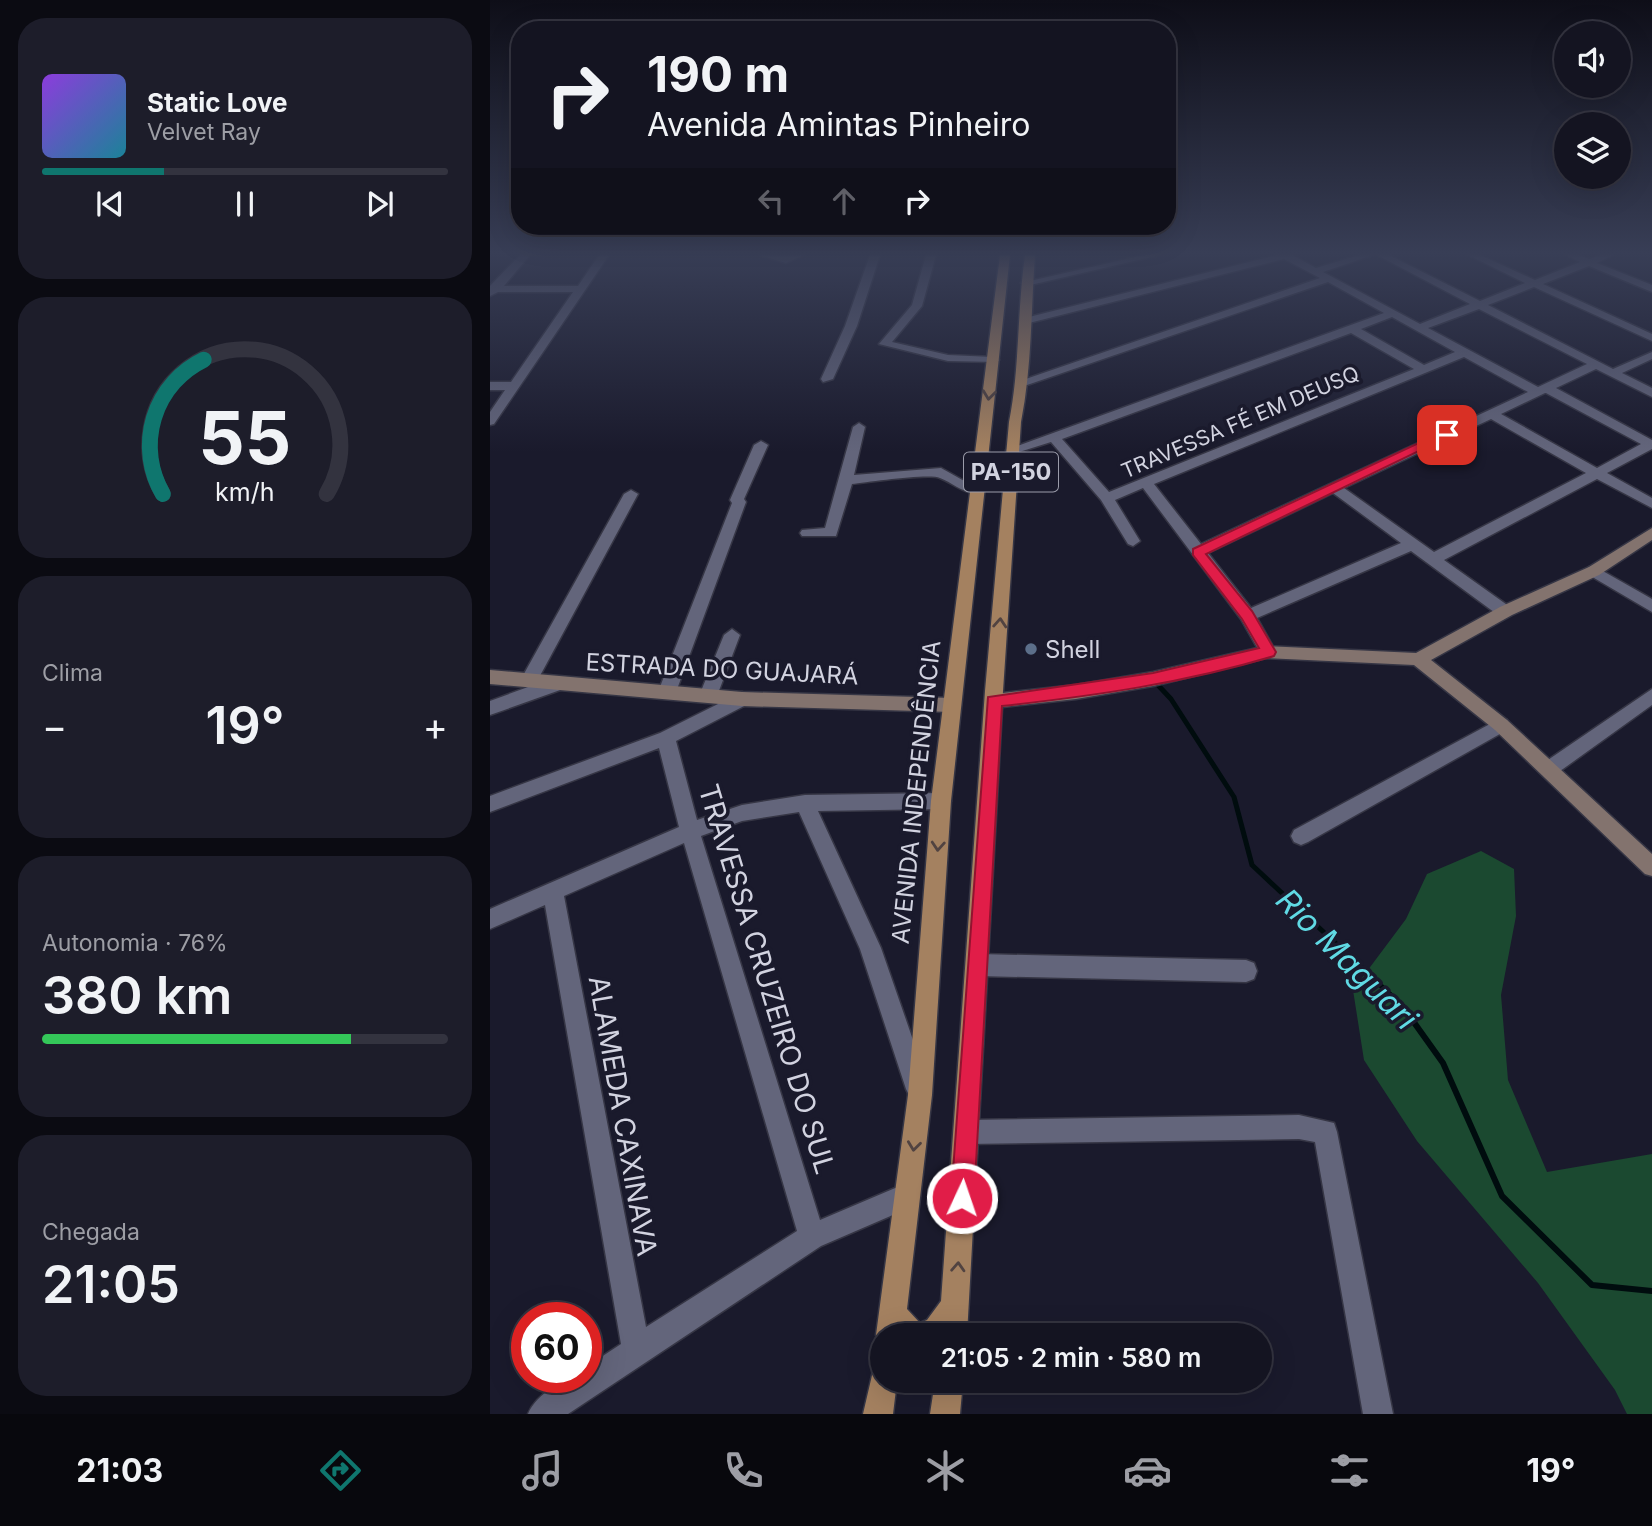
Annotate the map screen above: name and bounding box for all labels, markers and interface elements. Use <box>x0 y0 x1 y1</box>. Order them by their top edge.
map controls <box>1554 21 1631 189</box>
button: sound <box>1554 21 1631 98</box>
text: 190 m <box>647 45 789 104</box>
icon: right <box>532 49 623 140</box>
text: Static Love <box>147 87 288 118</box>
text: Avenida Amintas Pinheiro <box>647 105 1031 144</box>
button: layers <box>1554 112 1631 189</box>
text: Velvet Ray <box>147 118 261 146</box>
icon: left <box>752 182 790 220</box>
icon: ahead <box>825 182 863 220</box>
icon: right <box>898 182 936 220</box>
icon: previous <box>91 185 129 223</box>
icon: pause <box>226 185 264 223</box>
icon: next <box>361 185 399 223</box>
street label: TRAVESSA FÉ EM DEUSQ <box>1117 360 1363 484</box>
one-way arrow <box>982 390 997 401</box>
text: 55 <box>198 393 292 482</box>
pin <box>1417 405 1477 465</box>
icon: arrive <box>1428 416 1466 454</box>
road number: PA-150 <box>964 452 1058 492</box>
text: km/h <box>215 477 275 507</box>
one-way arrow <box>992 617 1007 628</box>
place label: Shell <box>1045 635 1100 664</box>
street label: AVENIDA INDEPENDÊNCIA <box>885 639 946 945</box>
marker: Shell <box>1023 641 1039 657</box>
street label: ESTRADA DO GUAJARÁ <box>585 646 859 691</box>
text: Clima <box>42 659 103 687</box>
text: 19° <box>205 694 285 757</box>
text: − <box>42 703 67 749</box>
text: + <box>423 703 448 749</box>
street label: TRAVESSA CRUZEIRO DO SUL <box>691 780 843 1178</box>
one-way arrow <box>931 841 946 852</box>
water label: Rio Maguari <box>1268 880 1427 1039</box>
text: Autonomia · 76% <box>42 929 228 957</box>
text: 380 km <box>42 964 232 1027</box>
street label: ALAMEDA CAXINAVA <box>582 973 664 1259</box>
one-way arrow <box>906 1140 921 1152</box>
position arrow <box>925 1161 999 1235</box>
text: Chegada <box>42 1218 140 1246</box>
text: 21:05 <box>42 1253 180 1316</box>
one-way arrow <box>951 1261 966 1272</box>
speed limit sign: 60 <box>511 1302 602 1393</box>
text: 21:05 · 2 min · 580 m <box>941 1342 1201 1373</box>
icon: directions <box>316 1446 365 1495</box>
icon: music <box>518 1446 567 1495</box>
icon: phone <box>719 1446 768 1495</box>
icon: climate <box>921 1446 970 1495</box>
icon: car <box>1123 1446 1172 1495</box>
icon: filters <box>1325 1446 1374 1495</box>
text: 21:03 <box>76 1451 163 1490</box>
text: 19° <box>1526 1451 1576 1490</box>

